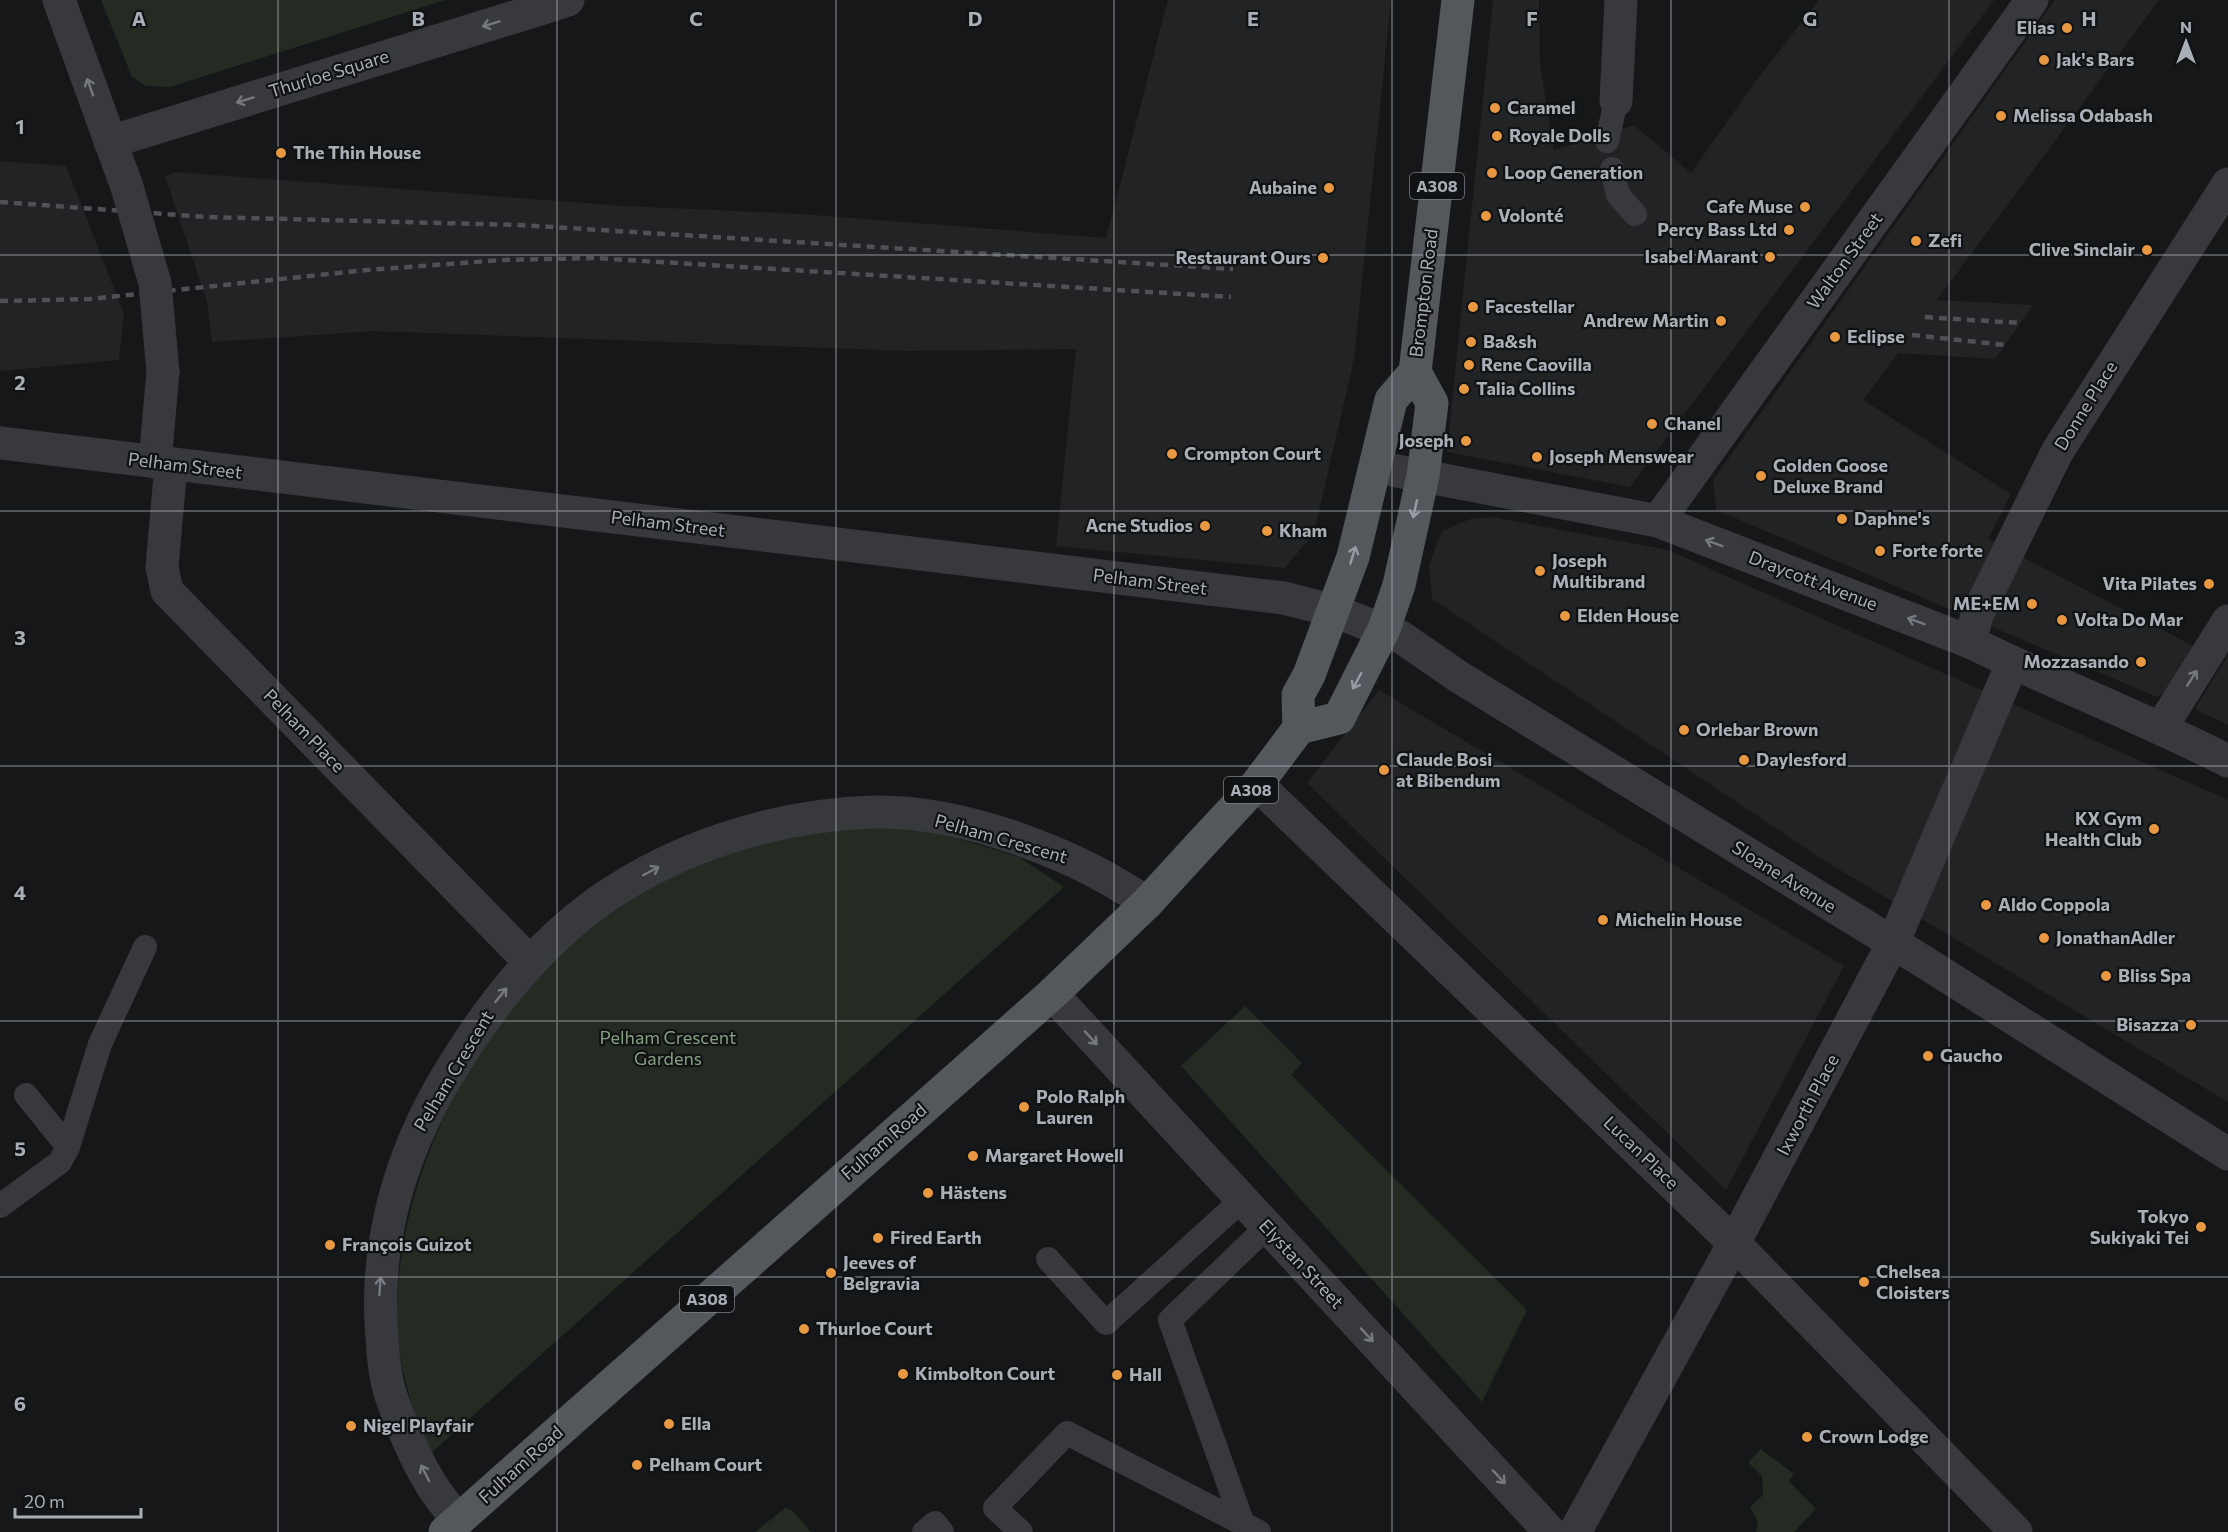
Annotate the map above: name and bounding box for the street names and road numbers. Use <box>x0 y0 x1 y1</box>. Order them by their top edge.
street label: Thurloe Square <box>266 44 391 102</box>
road number: A308 <box>1410 173 1464 199</box>
street label: Walton Street <box>1802 208 1887 313</box>
street label: Brompton Road <box>1404 227 1442 358</box>
street label: Donne Place <box>2049 357 2121 454</box>
street label: Pelham Street <box>127 447 243 483</box>
street label: Pelham Street <box>610 505 726 541</box>
street label: Draycott Avenue <box>1746 545 1881 615</box>
street label: Pelham Street <box>1092 563 1208 599</box>
street label: Pelham Place <box>259 684 350 777</box>
road number: A308 <box>1224 777 1278 803</box>
street label: Pelham Crescent <box>932 809 1070 867</box>
street label: Sloane Avenue <box>1728 835 1841 917</box>
street label: Pelham Crescent <box>408 1006 498 1135</box>
street label: Ixworth Place <box>1771 1050 1843 1159</box>
street label: Fulham Road <box>836 1098 930 1184</box>
street label: Lucan Place <box>1599 1111 1684 1194</box>
street label: Elystan Street <box>1255 1214 1349 1313</box>
road number: A308 <box>680 1286 734 1312</box>
street label: Fulham Road <box>474 1421 567 1508</box>

